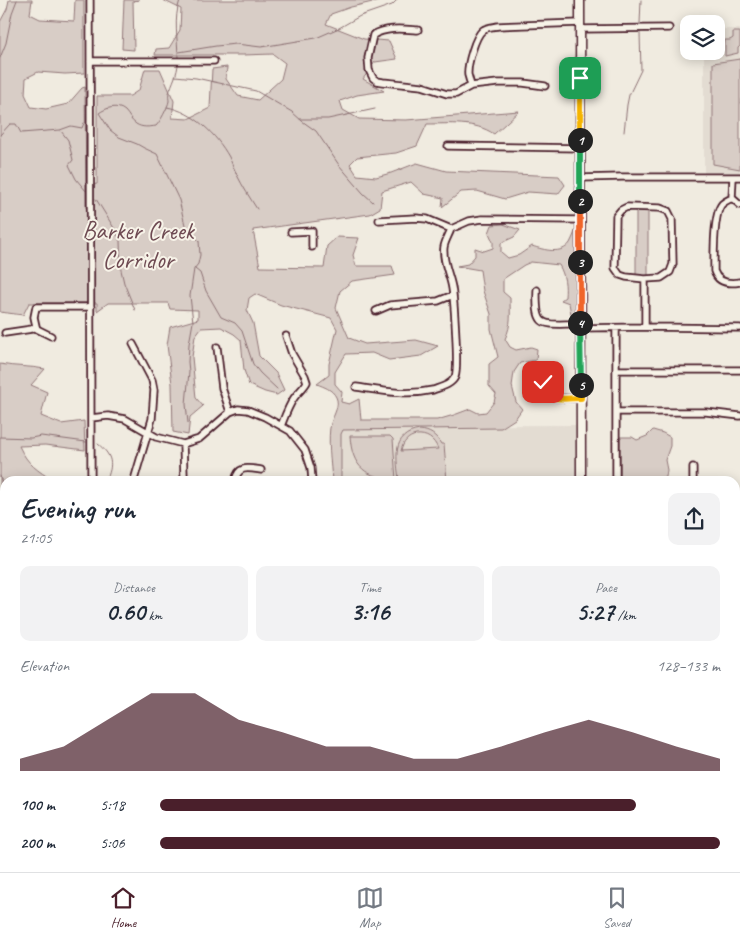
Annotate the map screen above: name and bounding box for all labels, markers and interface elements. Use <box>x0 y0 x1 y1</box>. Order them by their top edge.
map controls <box>680 15 725 60</box>
button: layers <box>680 15 725 60</box>
pin <box>559 57 601 99</box>
icon: arrive <box>566 64 594 92</box>
pin: 1 <box>568 128 592 152</box>
text: 1 <box>577 132 584 149</box>
pin: 2 <box>568 188 592 214</box>
text: 2 <box>577 193 584 210</box>
park label: Barker Creek Corridor <box>82 215 196 276</box>
pin: 3 <box>568 250 592 274</box>
text: 3 <box>577 254 584 271</box>
pin: 4 <box>568 310 592 336</box>
text: 4 <box>577 315 584 332</box>
pin <box>522 361 564 403</box>
icon: check <box>529 368 557 396</box>
pin: 5 <box>568 372 594 398</box>
text: 5 <box>578 377 585 394</box>
text: Evening run <box>20 491 135 526</box>
button: share <box>668 493 720 545</box>
text: 21:05 <box>20 528 52 548</box>
text: Distance <box>113 579 155 596</box>
text: Time <box>359 579 381 596</box>
text: Pace <box>595 579 617 596</box>
text: 0.60 <box>106 596 145 628</box>
text: 3:16 <box>350 596 390 628</box>
text: 5:27 <box>576 596 614 628</box>
text: km <box>145 607 162 624</box>
text: /km <box>614 607 636 624</box>
text: Elevation <box>20 656 69 676</box>
text: 128–133 m <box>657 656 720 676</box>
text: 100 m <box>20 795 55 815</box>
text: 5:18 <box>100 795 125 815</box>
text: 200 m <box>20 833 55 853</box>
text: 5:06 <box>100 833 125 853</box>
tab: Home <box>109 884 137 931</box>
tab: Map <box>356 884 384 931</box>
tab: Saved <box>603 884 631 931</box>

